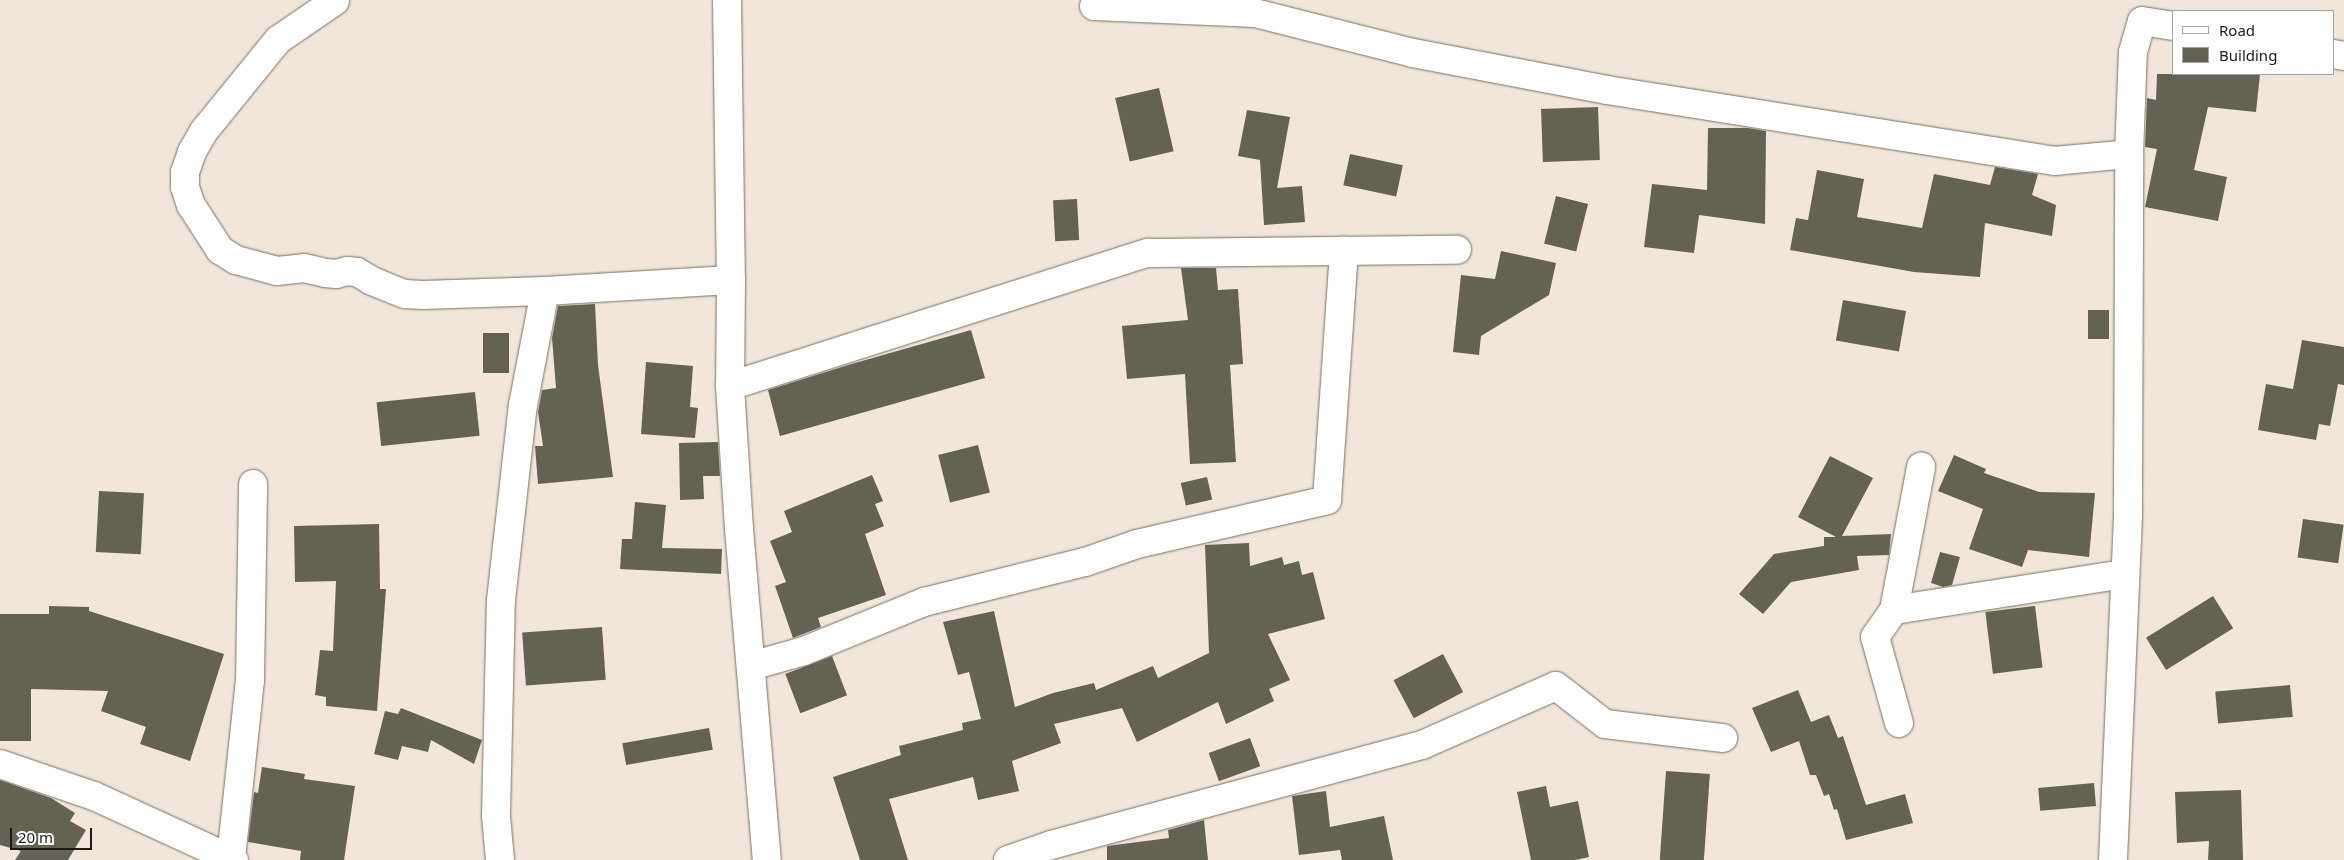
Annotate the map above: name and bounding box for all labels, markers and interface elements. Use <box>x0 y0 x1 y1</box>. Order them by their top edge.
legend <box>2172 10 2334 75</box>
text: Road <box>2219 20 2255 40</box>
text: Building <box>2219 45 2277 65</box>
scale bar <box>12 818 95 850</box>
text: 20 m <box>18 827 53 847</box>

